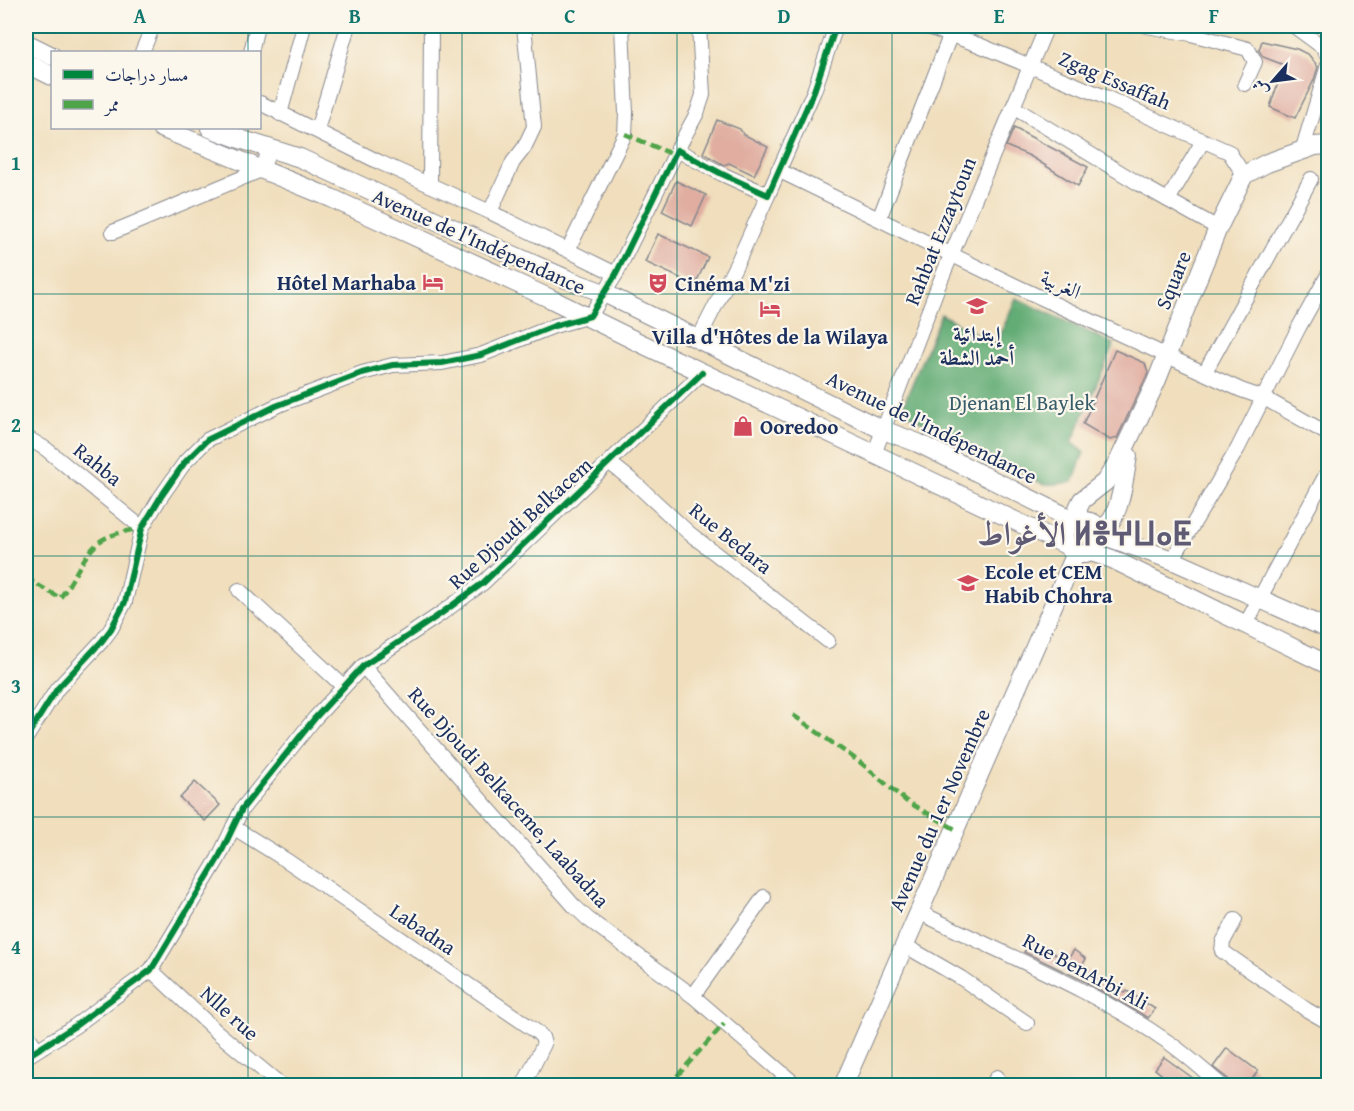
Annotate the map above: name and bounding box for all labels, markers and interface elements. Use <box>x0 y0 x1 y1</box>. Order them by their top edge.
text: A <box>134 1 147 30</box>
text: B <box>349 1 361 30</box>
text: C <box>564 1 576 30</box>
text: D <box>777 1 791 30</box>
text: E <box>994 1 1005 30</box>
text: F <box>1209 1 1219 30</box>
street label: Zgag Essaffah <box>1054 42 1176 118</box>
legend <box>51 51 261 129</box>
north arrow <box>1243 51 1303 111</box>
text: مسار دراجات <box>105 61 188 88</box>
text: ش <box>1245 75 1274 101</box>
text: ممر <box>103 91 119 118</box>
text: 1 <box>11 148 21 177</box>
street label: Rahbat Ezzaytoun <box>896 152 984 310</box>
street label: Avenue de l'Indépendance <box>367 180 591 302</box>
street label: Square <box>1147 246 1199 314</box>
street label: الغربية <box>1036 261 1086 307</box>
place label: Hôtel Marhaba <box>277 267 416 298</box>
place label: Cinéma M'zi <box>675 268 790 299</box>
hotel icon: Hôtel Marhaba <box>421 270 445 294</box>
theatre icon: Cinéma M'zi <box>646 271 670 295</box>
school or university icon: إبتدائية أحمد الشطة <box>965 294 989 318</box>
hotel icon: Villa d'Hôtes de la Wilaya <box>758 297 782 321</box>
place label: إبتدائية أحمد الشطة <box>940 318 1014 373</box>
place label: Villa d'Hôtes de la Wilaya <box>652 321 888 352</box>
street label: Avenue de l'Indépendance <box>822 363 1043 492</box>
park label: Djenan El Baylek <box>949 387 1095 418</box>
text: 2 <box>11 410 21 439</box>
place label: Ooredoo <box>760 411 838 442</box>
shop icon: Ooredoo <box>731 414 755 438</box>
street label: Rahba <box>67 435 129 493</box>
street label: Rue Djoudi Belkacem <box>441 450 599 596</box>
street label: Rue Bedara <box>683 495 779 581</box>
district label: الأغواط ⵍⴻⵖⵡⴰⵟ <box>978 509 1192 557</box>
place label: Ecole et CEM Habib Chohra <box>985 556 1113 611</box>
school or university icon: Ecole et CEM Habib Chohra <box>956 571 980 595</box>
text: 3 <box>11 671 21 700</box>
street label: Rue Djoudi Belkaceme, Laabadna <box>401 680 617 914</box>
street label: Avenue du 1er Novembre <box>880 703 998 917</box>
street label: Labadna <box>384 895 462 963</box>
street label: Rue BenArbi Ali <box>1017 925 1155 1017</box>
text: 4 <box>11 932 21 961</box>
street label: Nlle rue <box>194 978 266 1048</box>

